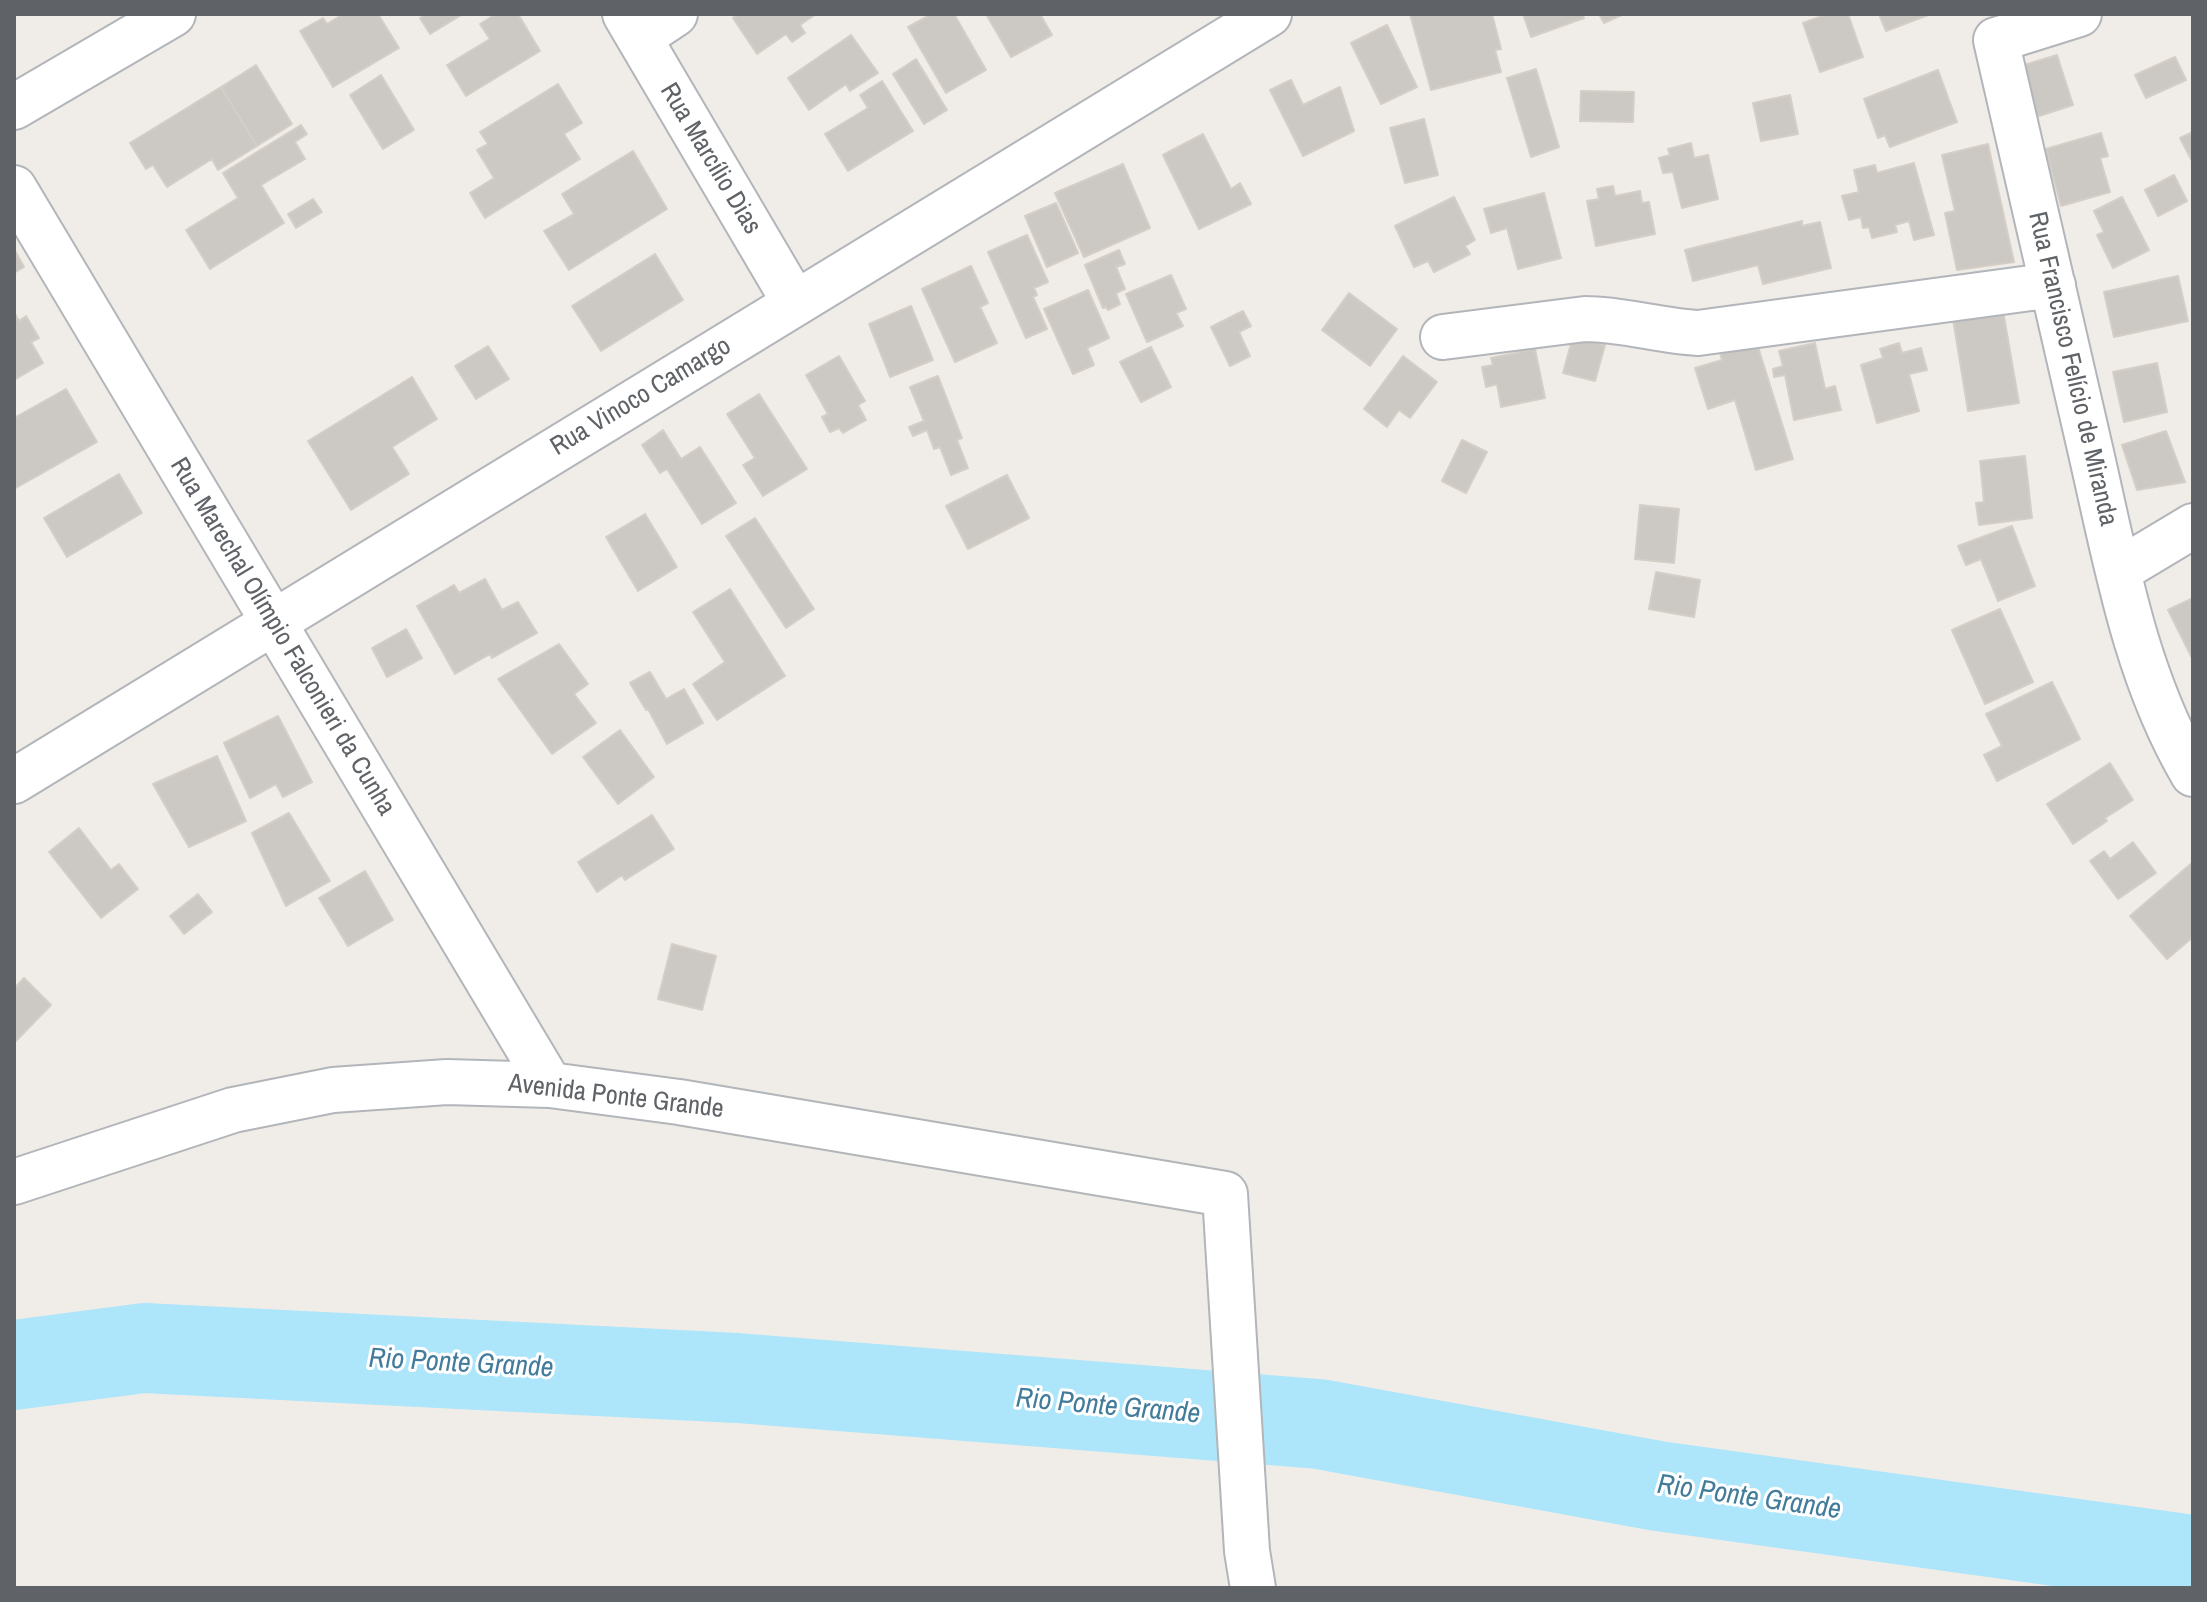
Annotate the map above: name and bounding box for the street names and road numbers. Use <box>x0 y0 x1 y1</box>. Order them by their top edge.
street label: Rua Marcílio Dias <box>653 78 767 240</box>
street label: Rua Francisco Felício de Miranda <box>2021 209 2123 529</box>
street label: Rua Vinoco Camargo <box>545 331 737 463</box>
street label: Rua Marechal Olímpio Falconieri da Cunha <box>163 453 401 821</box>
street label: Avenida Ponte Grande <box>507 1068 725 1126</box>

